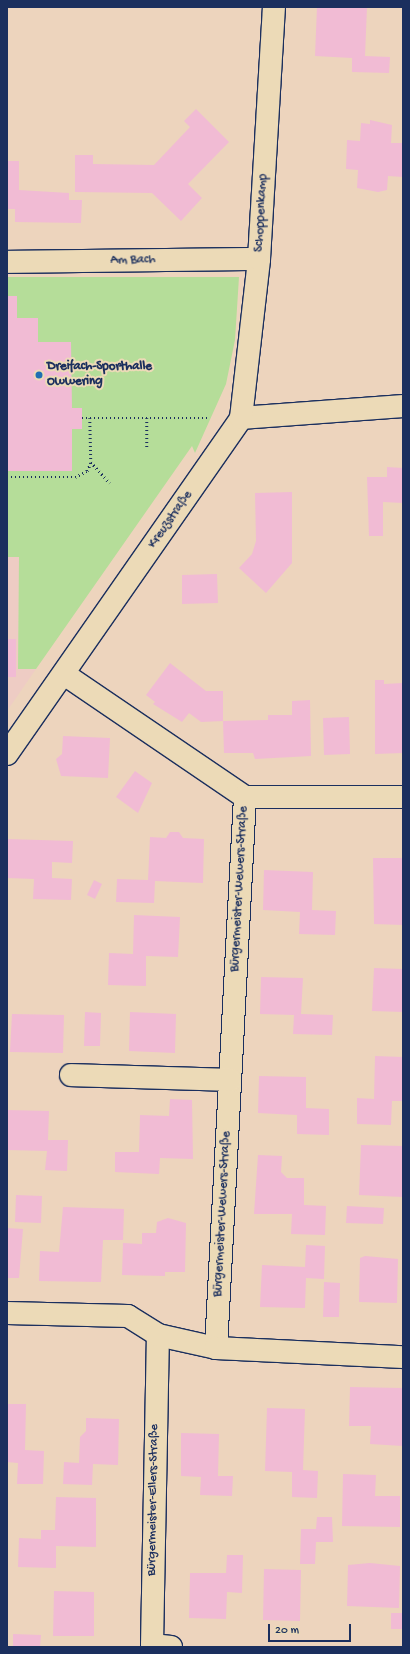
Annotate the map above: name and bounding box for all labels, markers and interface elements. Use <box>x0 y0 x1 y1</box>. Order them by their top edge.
street label: Schoppenkamp <box>252 173 272 253</box>
street label: Am Bach <box>110 253 156 269</box>
place label: Dreifach-Sporthalle Owwering <box>47 360 152 391</box>
marker: Dreifach-Sporthalle Owwering <box>34 370 44 380</box>
street label: Kreuzstraße <box>145 488 197 552</box>
street label: Bürgermeister-Wewers-Straße <box>228 806 252 972</box>
street label: Bürgermeister-Wewers-Straße <box>211 1131 235 1297</box>
street label: Bürgermeister-Ellers-Straße <box>145 1424 163 1576</box>
scale bar <box>270 1616 353 1642</box>
text: 20 m <box>275 1624 299 1638</box>

